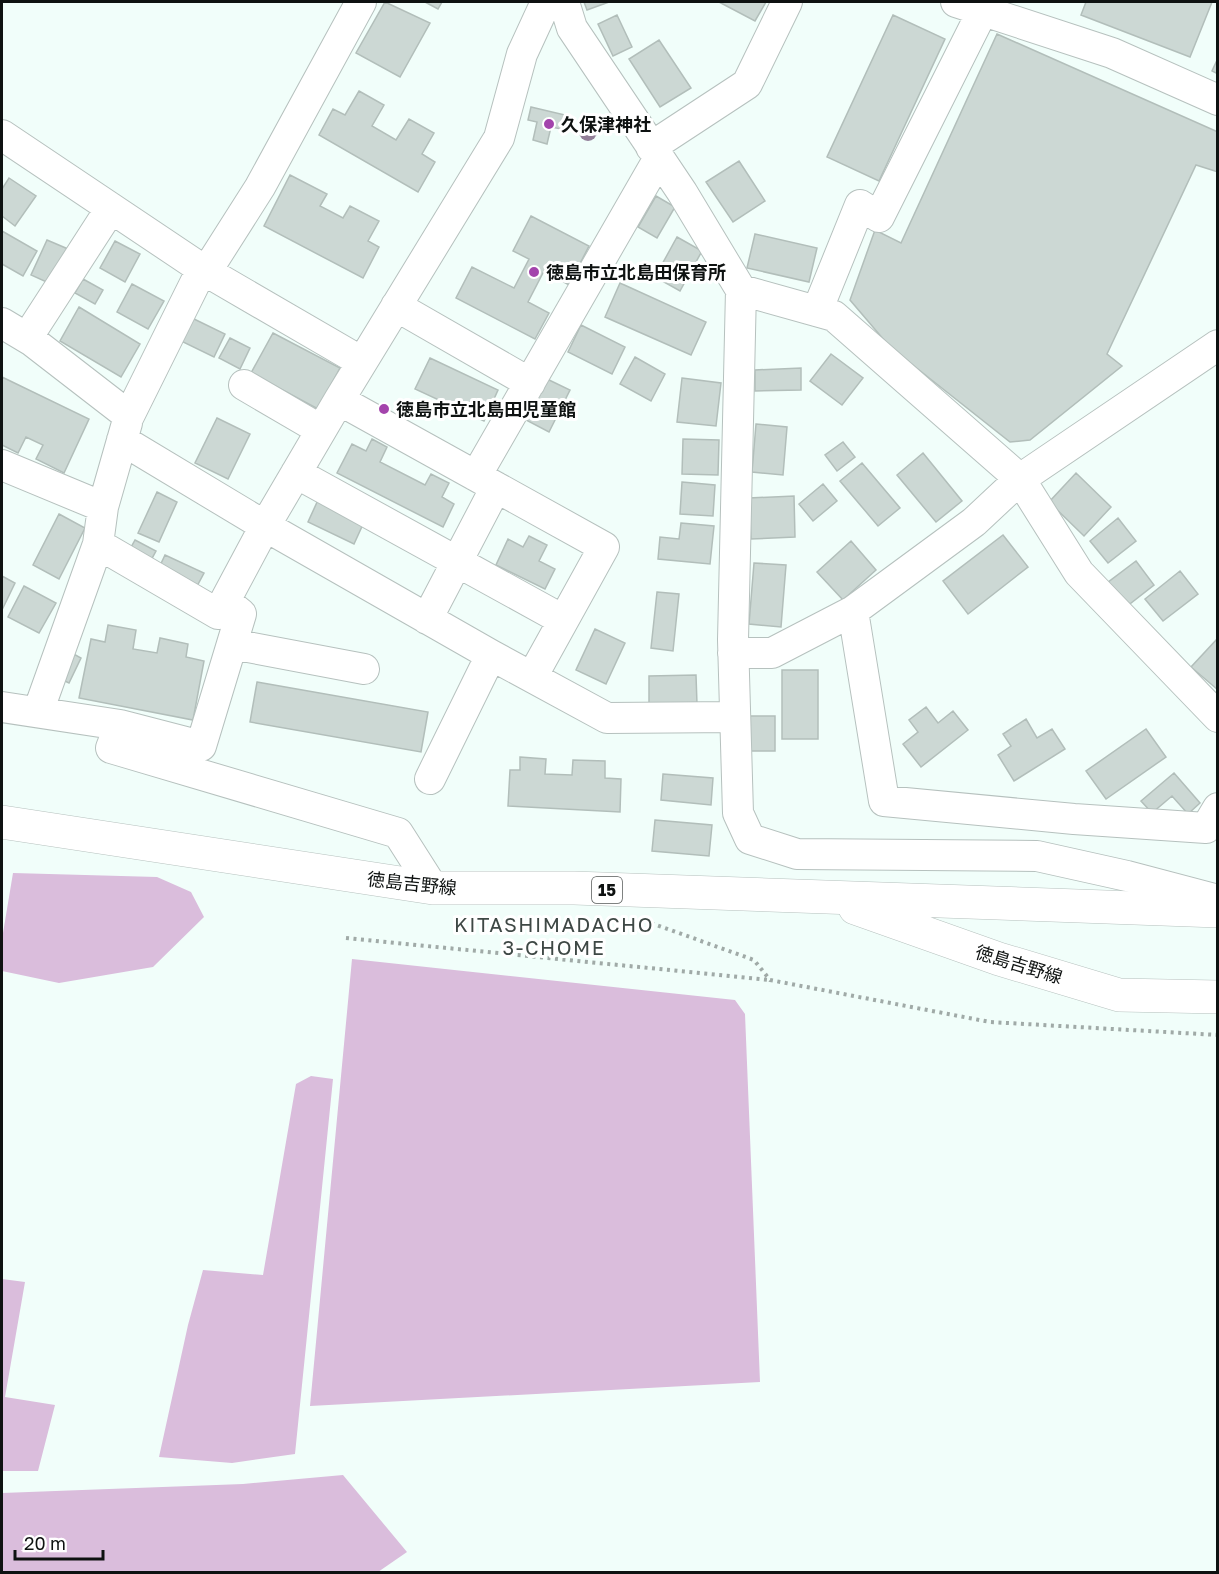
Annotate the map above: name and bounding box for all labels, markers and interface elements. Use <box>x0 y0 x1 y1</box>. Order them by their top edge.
place label: 久保津神社 <box>561 113 651 135</box>
marker: 久保津神社 <box>542 117 556 131</box>
place label: 徳島市立北島田保育所 <box>546 261 726 283</box>
marker: 徳島市立北島田保育所 <box>527 265 541 279</box>
place label: 徳島市立北島田児童館 <box>396 398 576 420</box>
marker: 徳島市立北島田児童館 <box>377 402 391 416</box>
street label: 徳島吉野線 <box>366 867 458 899</box>
road number: 15 <box>592 877 622 903</box>
district label: KITASHIMADACHO 3-CHOME <box>454 912 654 959</box>
street label: 徳島吉野線 <box>973 940 1065 988</box>
scale bar <box>15 1523 104 1561</box>
text: 20 m <box>24 1532 66 1554</box>

